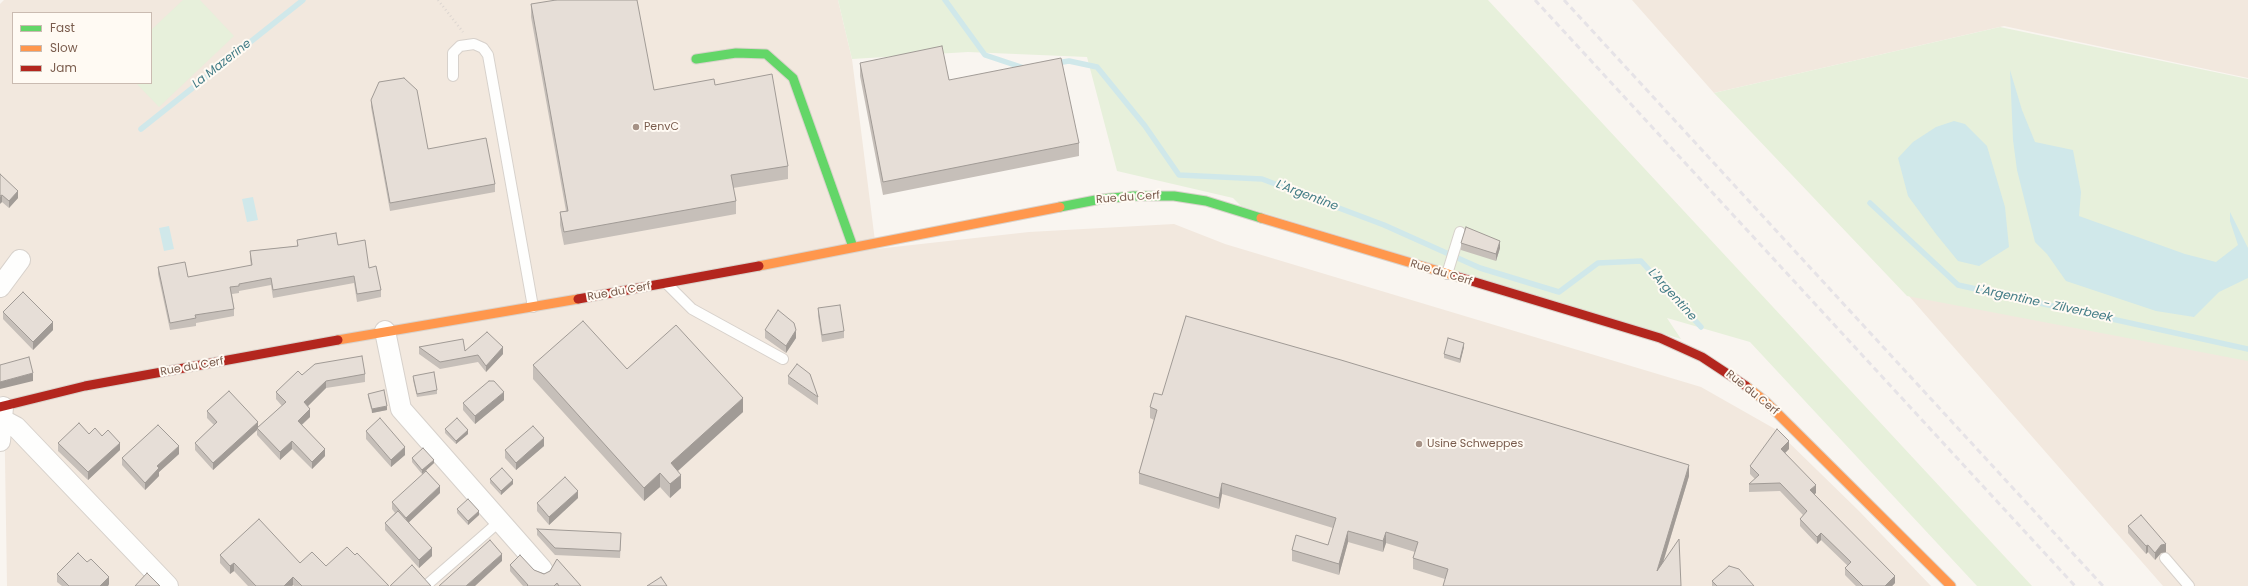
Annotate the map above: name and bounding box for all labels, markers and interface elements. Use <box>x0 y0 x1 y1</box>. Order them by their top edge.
legend <box>12 12 152 84</box>
text: Fast <box>50 19 75 36</box>
water label: La Mazerine <box>190 37 254 91</box>
text: Slow <box>50 39 78 56</box>
text: Jam <box>50 59 77 76</box>
place label: PenvC <box>644 120 679 134</box>
marker: PenvC <box>631 122 641 132</box>
water label: L'Argentine <box>1274 178 1340 214</box>
street label: Rue du Cerf <box>1096 189 1160 207</box>
street label: Rue du Cerf <box>1409 257 1473 289</box>
water label: L'Argentine <box>1645 266 1699 324</box>
street label: Rue du Cerf <box>586 280 652 304</box>
water label: L'Argentine - Zilverbeek <box>1974 282 2114 326</box>
street label: Rue du Cerf <box>159 355 225 379</box>
street label: Rue du Cerf <box>1723 368 1781 418</box>
place label: Usine Schweppes <box>1427 437 1523 451</box>
marker: Usine Schweppes <box>1414 439 1424 449</box>

